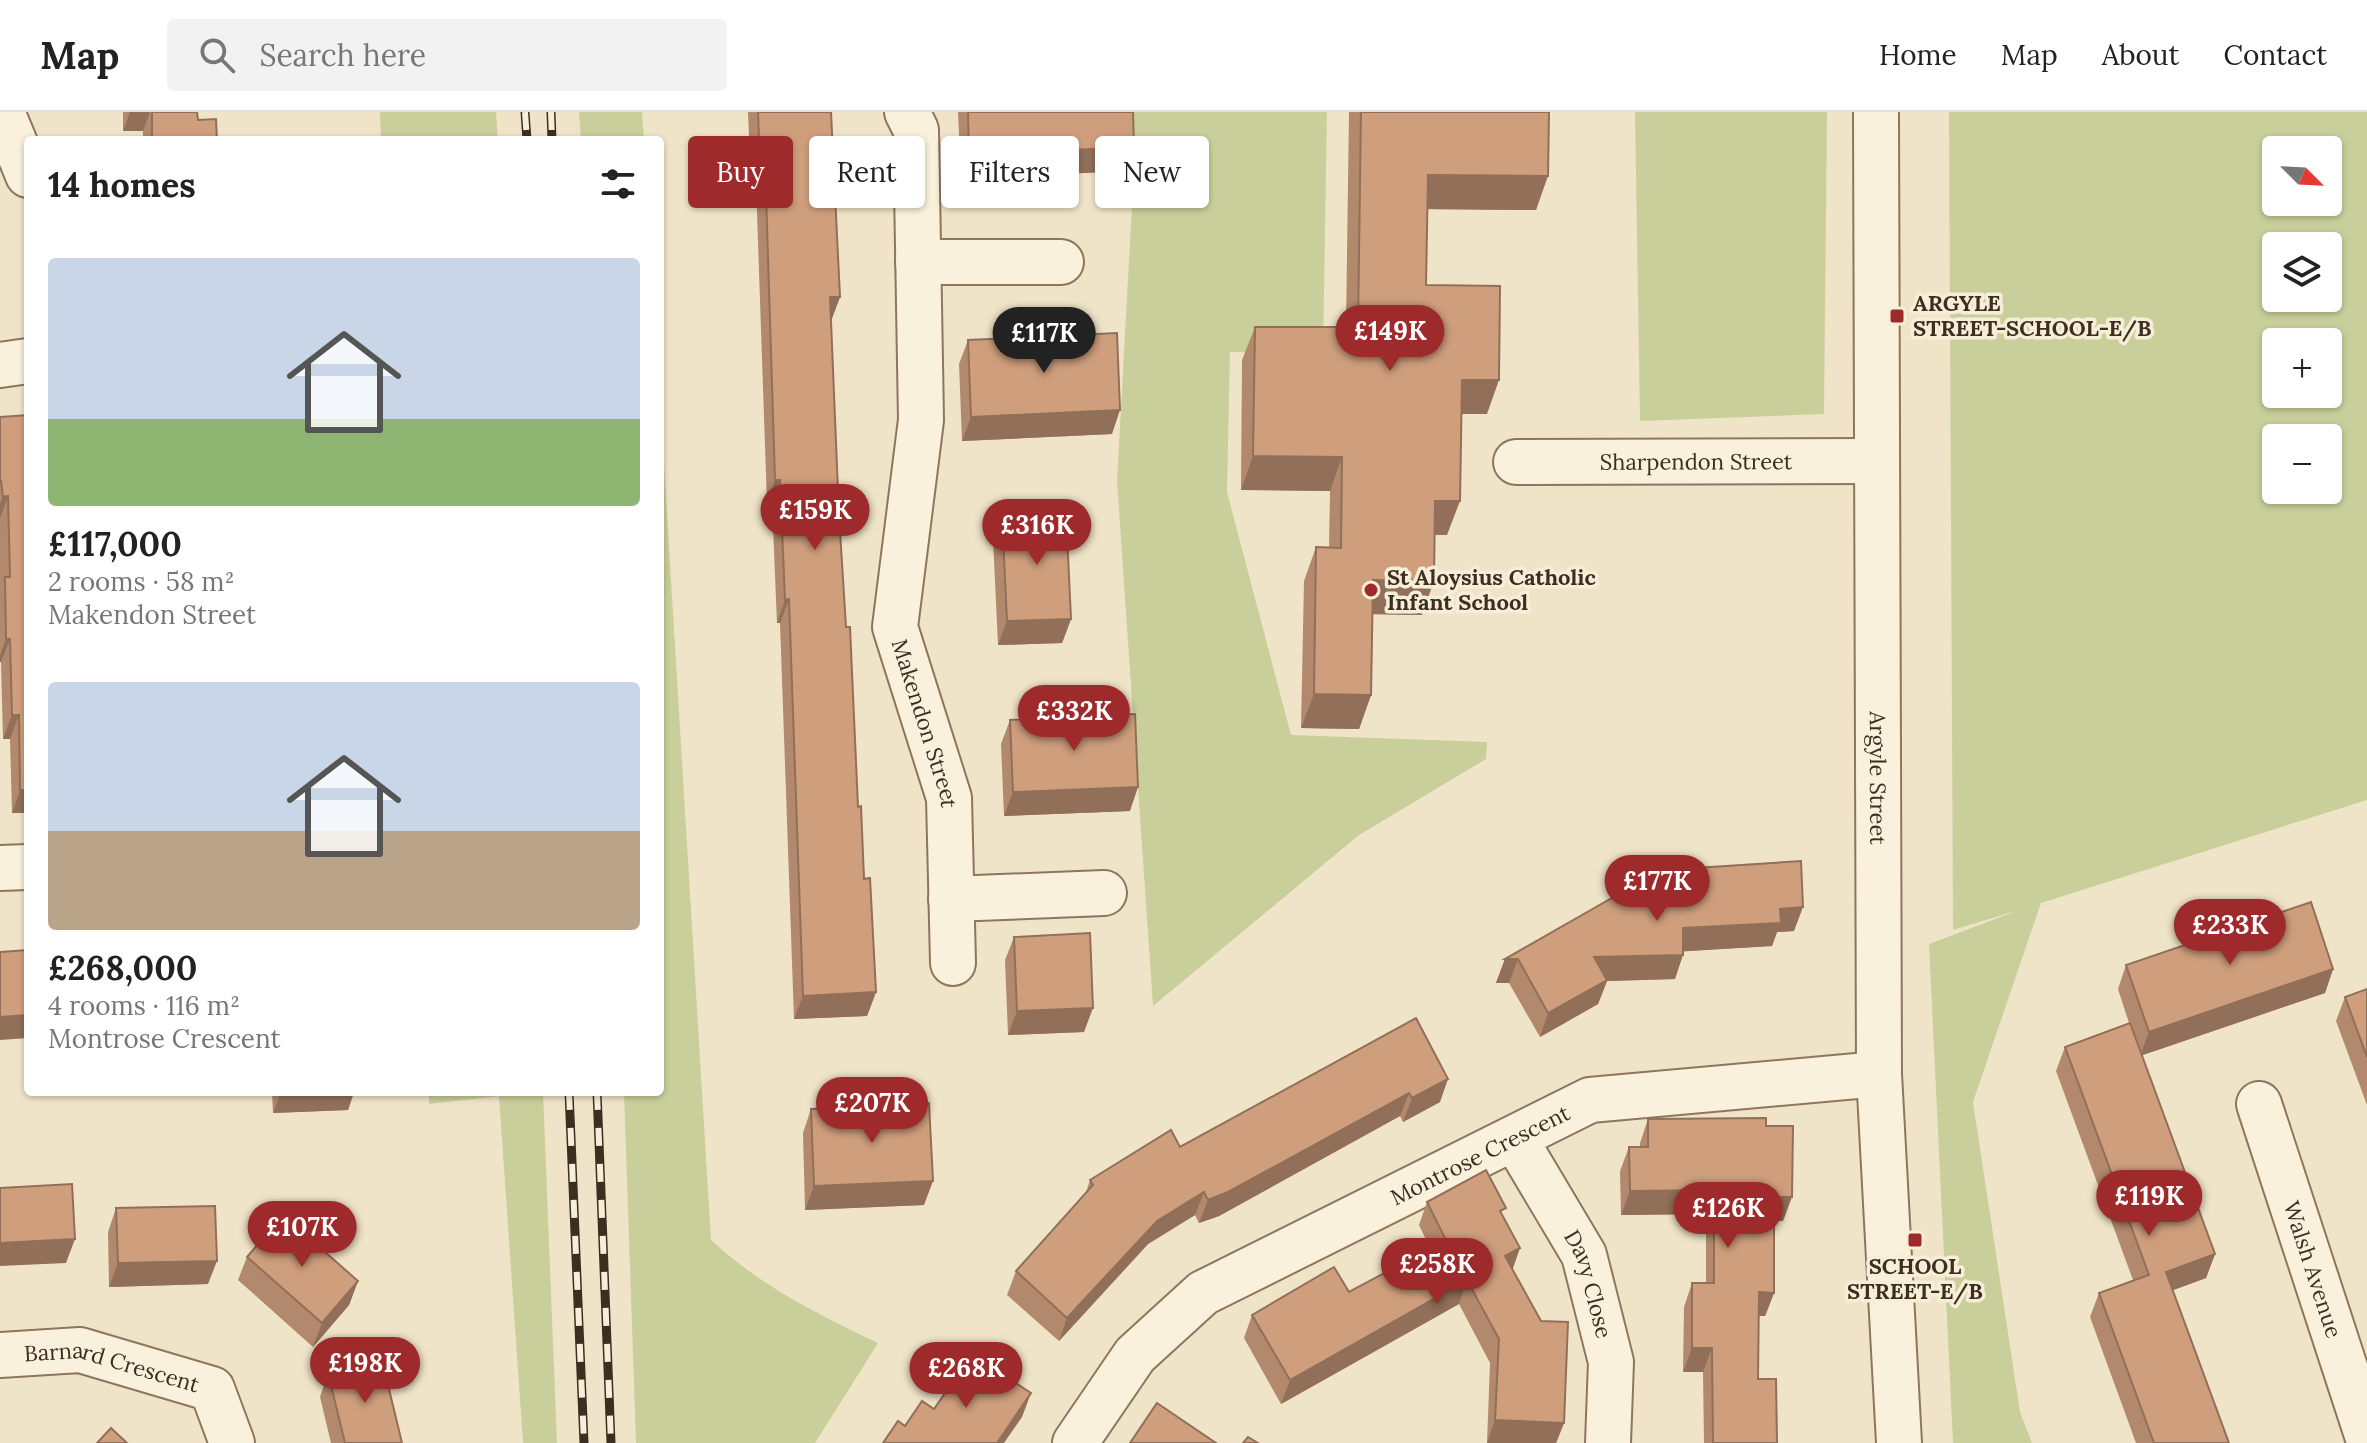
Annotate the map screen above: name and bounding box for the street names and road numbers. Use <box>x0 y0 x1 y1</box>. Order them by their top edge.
street label: Sharpendon Street <box>1600 447 1793 476</box>
street label: Makendon Street <box>886 635 963 809</box>
street label: Argyle Street <box>1864 710 1892 845</box>
street label: Montrose Crescent <box>1386 1098 1575 1211</box>
street label: Walsh Avenue <box>2278 1197 2348 1341</box>
street label: Davy Close <box>1558 1225 1618 1341</box>
street label: Barnard Crescent <box>23 1336 203 1399</box>

